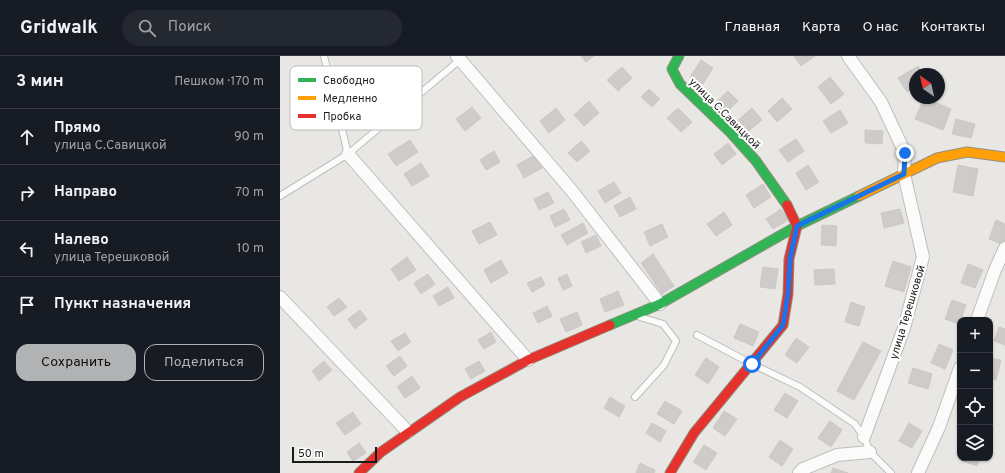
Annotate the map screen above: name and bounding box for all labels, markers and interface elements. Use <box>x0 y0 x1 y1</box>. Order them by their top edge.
search box <box>122 10 402 46</box>
text: Gridwalk <box>20 16 98 40</box>
icon: search <box>136 17 158 39</box>
text: Поиск <box>168 18 212 37</box>
text: Главная <box>725 19 780 36</box>
text: Карта <box>802 19 840 36</box>
text: О нас <box>862 19 899 36</box>
text: Контакты <box>921 19 985 36</box>
legend <box>290 66 422 130</box>
north arrow <box>909 68 945 104</box>
text: 3 мин <box>16 71 64 93</box>
text: Пешком · 170 m <box>174 74 264 90</box>
text: Свободно <box>323 74 375 88</box>
street label: улица С.Савицкой <box>686 75 763 152</box>
text: Медленно <box>323 92 377 106</box>
text: Пробка <box>323 110 362 124</box>
text: Прямо <box>54 119 101 138</box>
icon: ahead <box>16 126 38 148</box>
text: 90 m <box>234 129 264 145</box>
text: улица С.Савицкой <box>54 138 167 154</box>
route end <box>896 144 914 162</box>
icon: right <box>16 182 38 204</box>
text: Направо <box>54 183 117 202</box>
text: 70 m <box>235 185 264 201</box>
text: Налево <box>54 231 109 250</box>
icon: left <box>16 238 38 260</box>
text: 10 m <box>237 241 264 257</box>
text: улица Терешковой <box>54 250 169 266</box>
street label: улица Терешковой <box>887 264 929 361</box>
icon: arrive <box>16 294 38 316</box>
text: Пункт назначения <box>54 295 191 314</box>
map controls <box>957 317 993 461</box>
button: + <box>957 317 993 353</box>
button: Сохранить <box>16 344 136 381</box>
button: Поделиться <box>144 344 264 381</box>
button: − <box>957 353 993 389</box>
route start <box>743 355 761 373</box>
button: locate <box>957 389 993 425</box>
button: layers <box>957 425 993 461</box>
scale bar <box>292 445 377 464</box>
text: 50 m <box>298 447 324 461</box>

